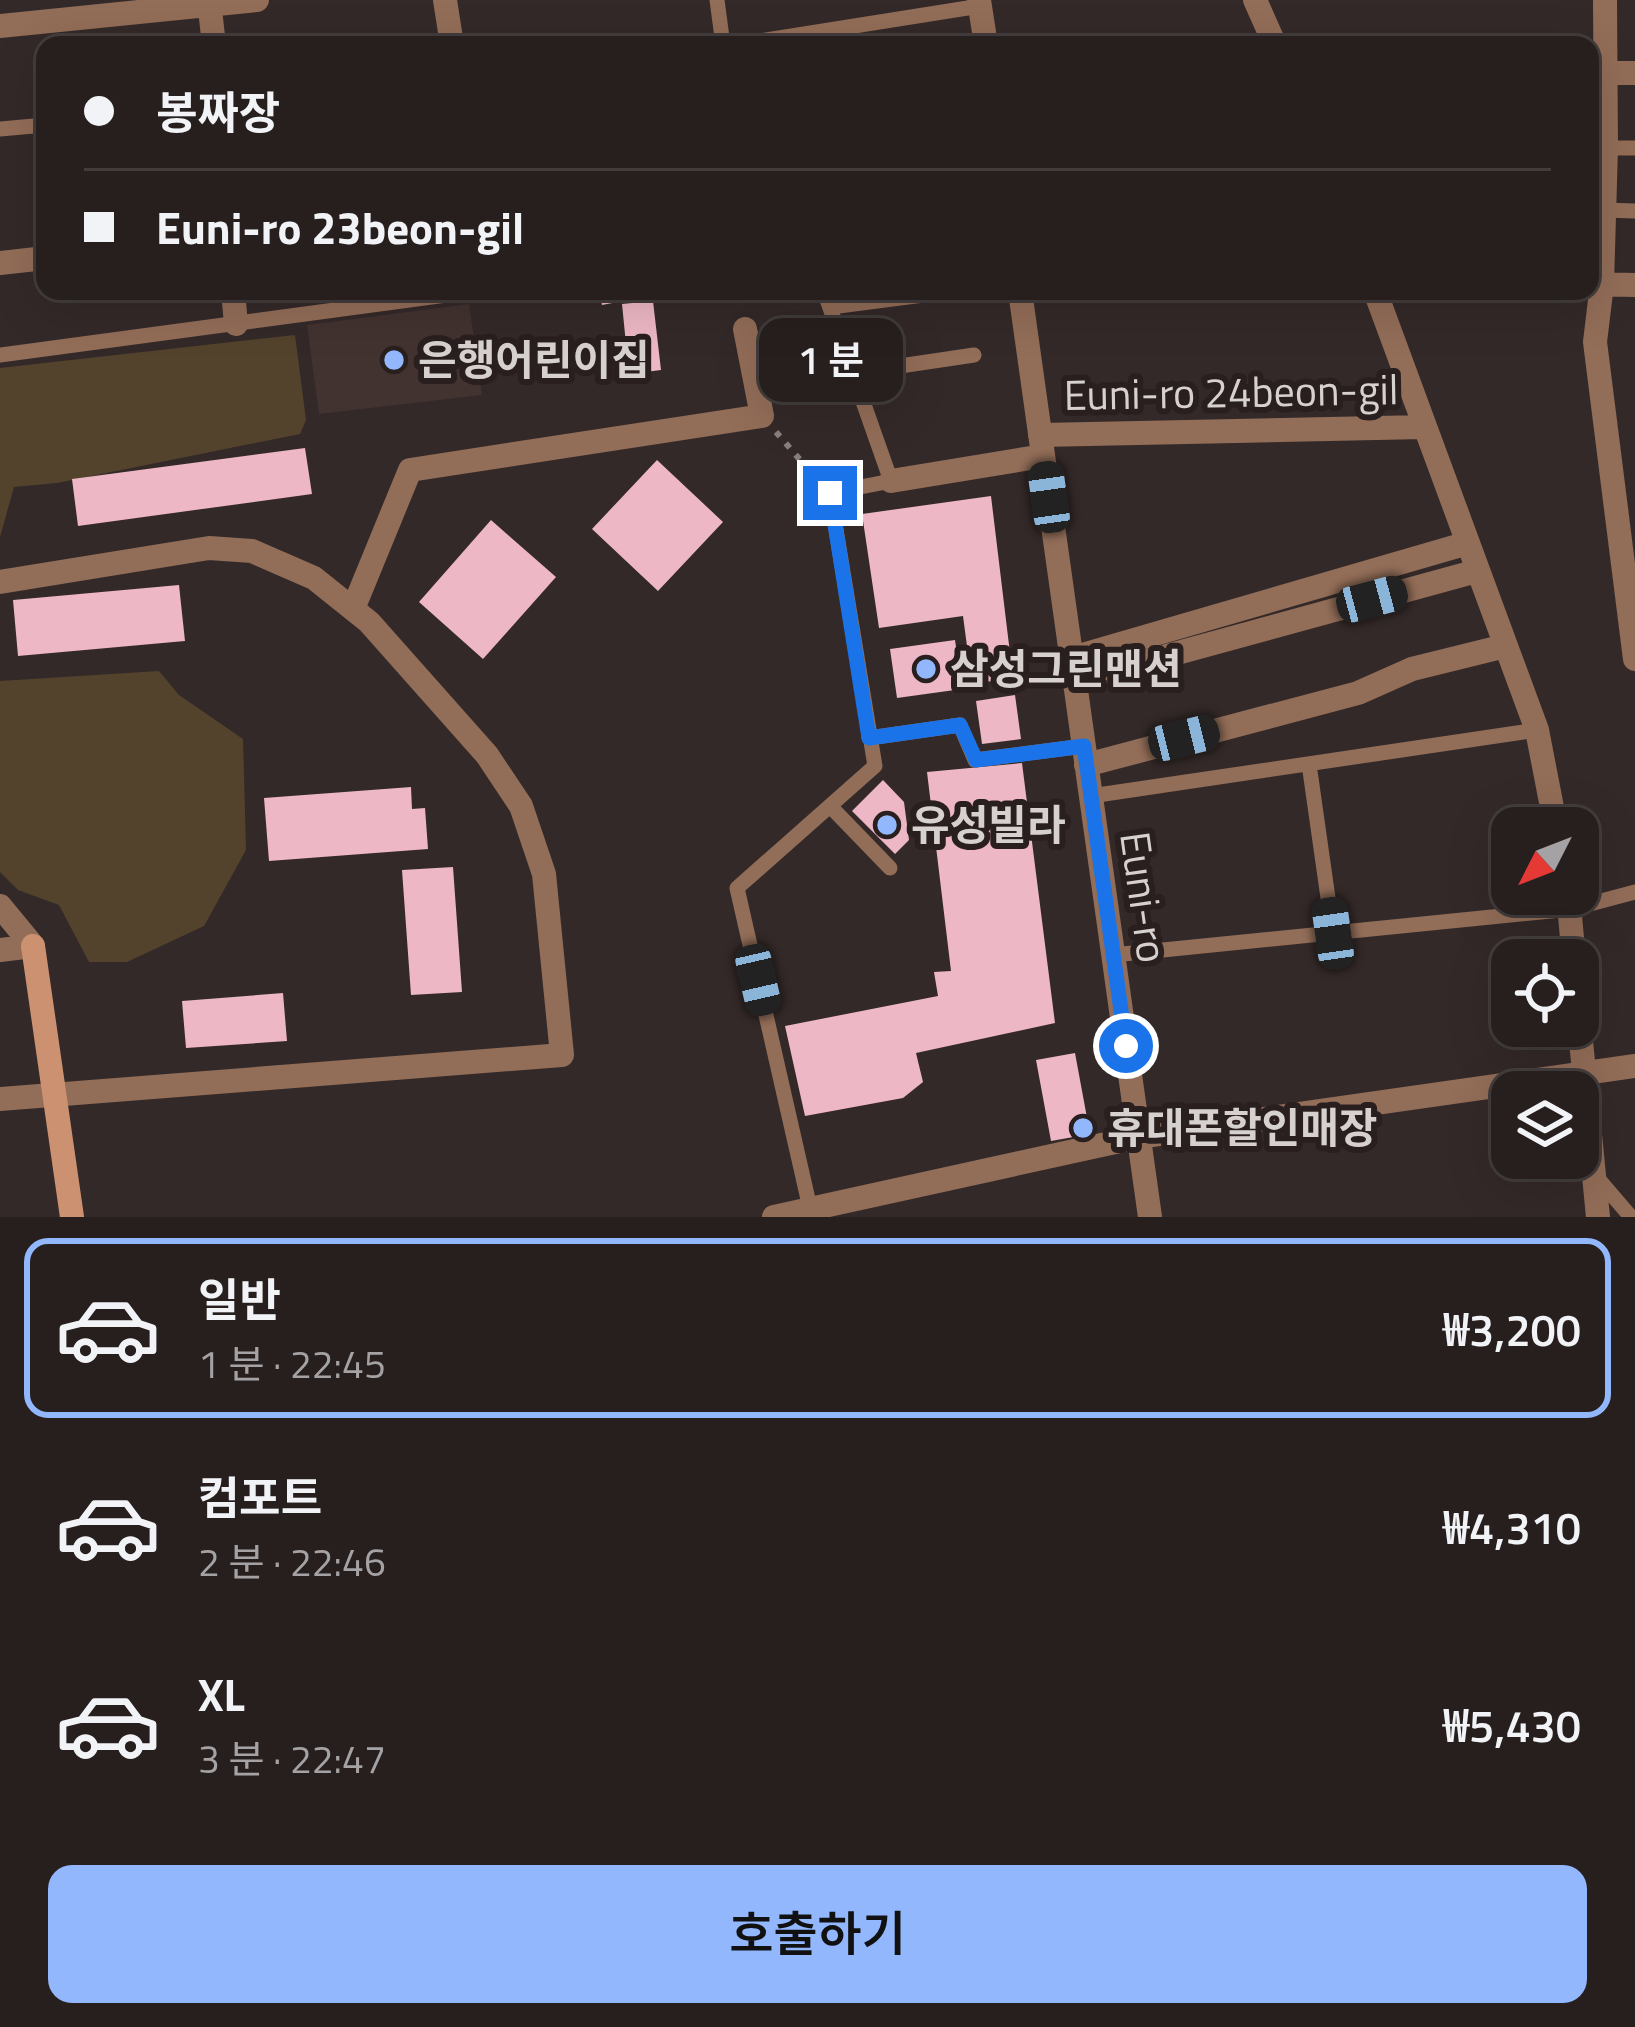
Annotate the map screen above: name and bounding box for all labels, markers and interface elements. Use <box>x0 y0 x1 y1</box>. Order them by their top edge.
text: 봉짜장 <box>156 78 280 146</box>
text: Euni-ro 23beon-gil <box>156 193 524 261</box>
callout: 1 분 <box>758 319 902 403</box>
place label: 은행어린이집 <box>418 327 650 391</box>
text: 1 분 <box>798 330 864 389</box>
marker: 은행어린이집 <box>381 347 407 373</box>
street label: Euni-ro 24beon-gil <box>1063 356 1399 426</box>
car <box>1026 459 1072 535</box>
route end <box>803 466 857 520</box>
car <box>1333 572 1411 626</box>
place label: 삼성그린맨션 <box>950 636 1182 700</box>
marker: 삼성그린맨션 <box>913 656 939 682</box>
car <box>1145 712 1223 764</box>
place label: 유성빌라 <box>911 792 1066 856</box>
north arrow <box>1491 807 1599 915</box>
map controls <box>1491 807 1599 1179</box>
marker: 유성빌라 <box>874 812 900 838</box>
street label: Euni-ro <box>1104 827 1186 966</box>
car <box>1310 895 1356 971</box>
button: locate <box>1491 939 1599 1047</box>
car <box>732 941 784 1019</box>
route start <box>1099 1019 1153 1073</box>
button: layers <box>1491 1071 1599 1179</box>
place label: 휴대폰할인매장 <box>1107 1095 1377 1159</box>
marker: 휴대폰할인매장 <box>1070 1115 1096 1141</box>
text: 일반 <box>198 1265 281 1333</box>
icon: car <box>54 1274 162 1382</box>
text: ₩3,200 <box>1443 1295 1581 1363</box>
text: 1 분 · 22:45 <box>198 1334 386 1393</box>
text: 컴포트 <box>198 1463 322 1531</box>
icon: car <box>54 1472 162 1580</box>
text: ₩4,310 <box>1443 1493 1581 1561</box>
text: 2 분 · 22:46 <box>198 1532 386 1591</box>
text: XL <box>198 1660 245 1728</box>
icon: car <box>54 1670 162 1778</box>
text: ₩5,430 <box>1443 1691 1581 1759</box>
text: 3 분 · 22:47 <box>198 1729 386 1788</box>
button: 호출하기 <box>48 1865 1587 2003</box>

